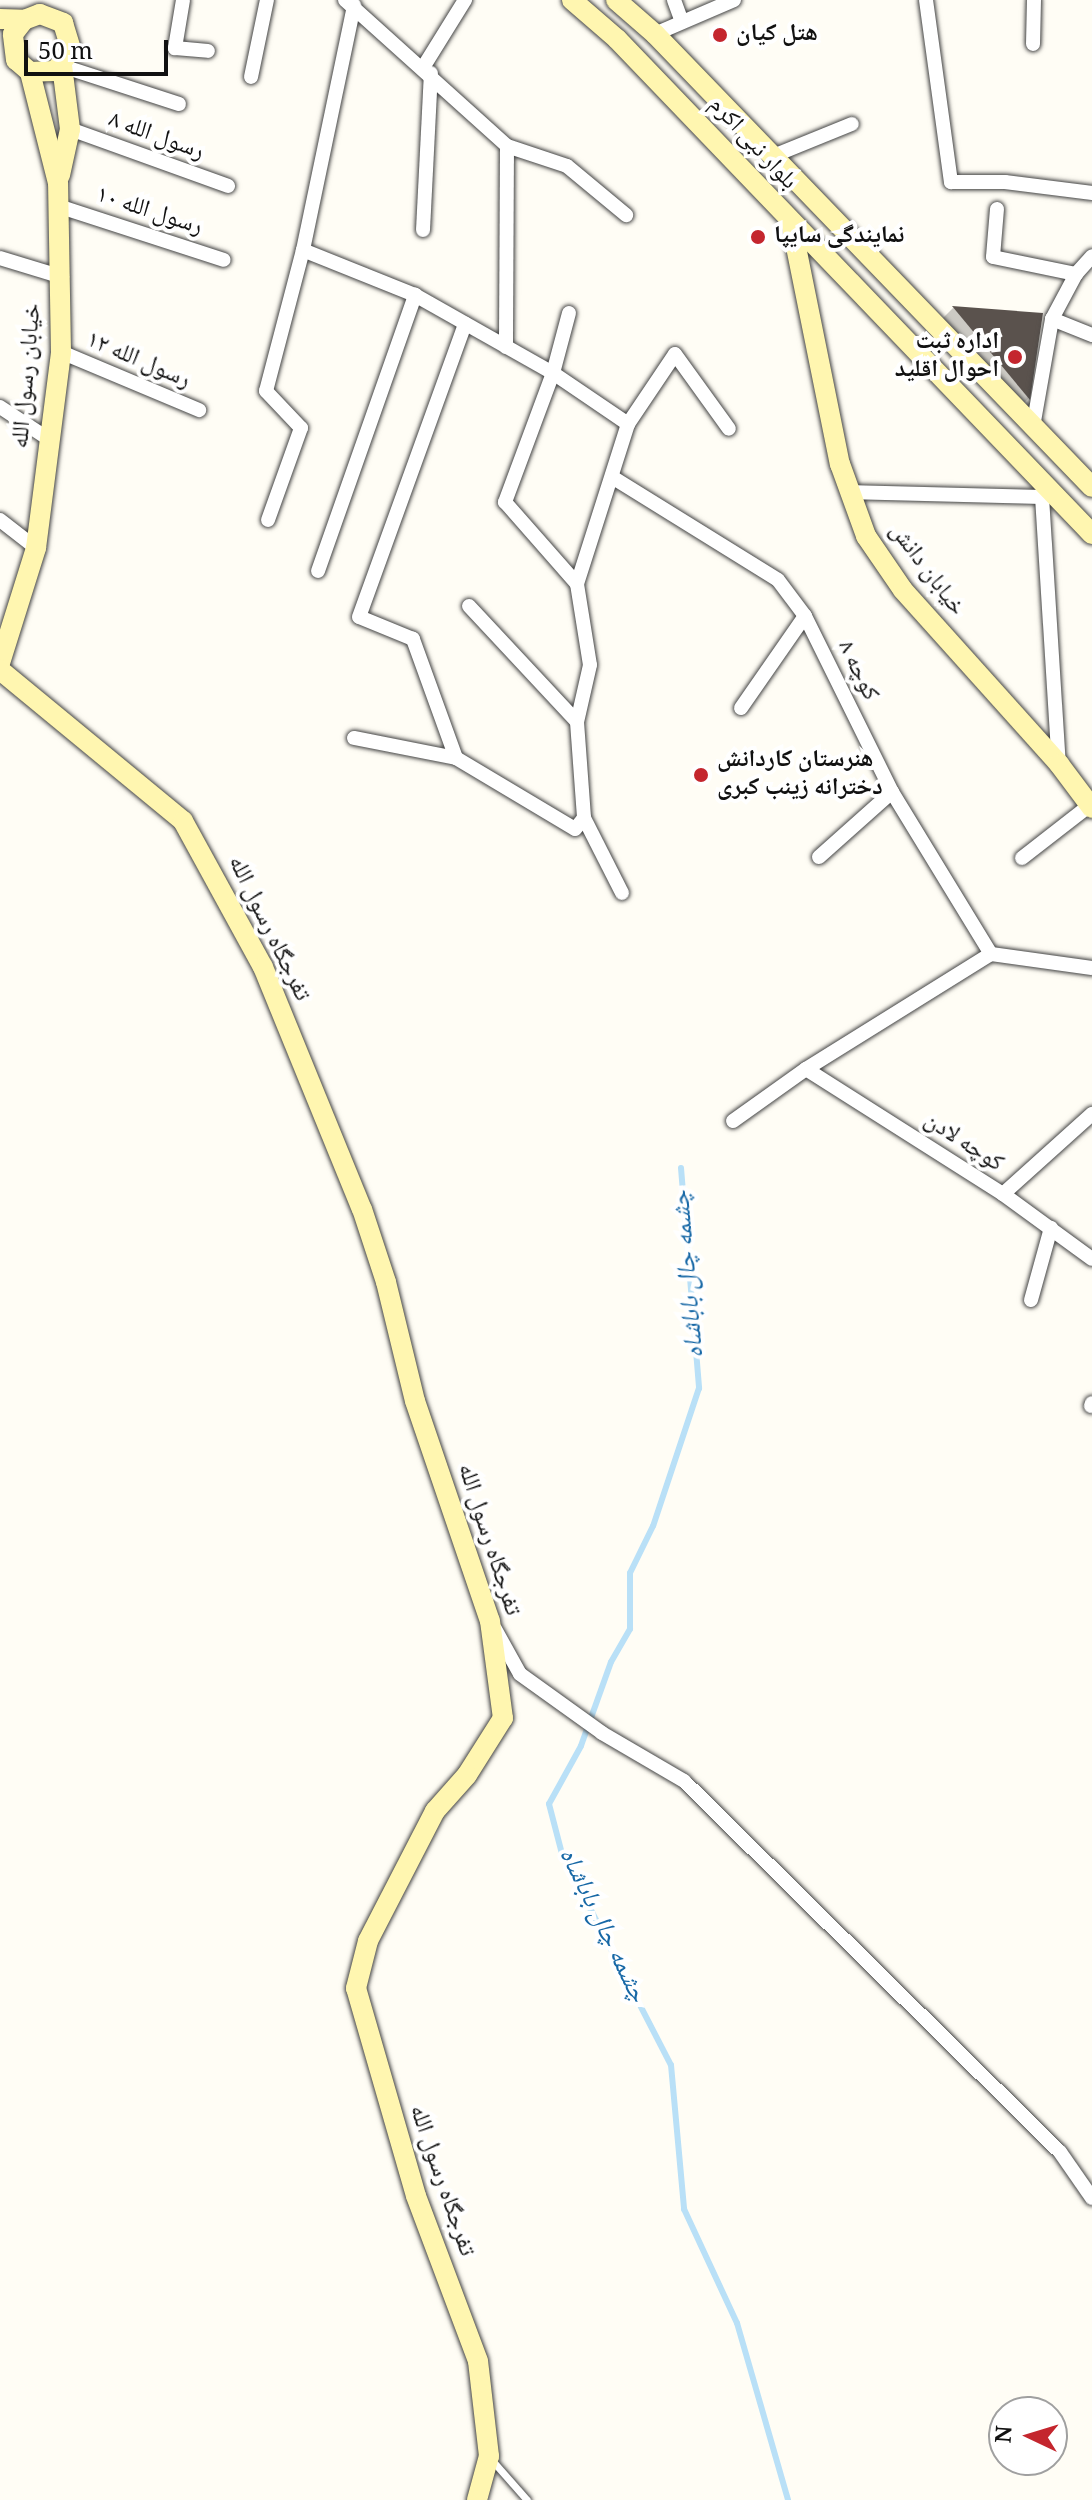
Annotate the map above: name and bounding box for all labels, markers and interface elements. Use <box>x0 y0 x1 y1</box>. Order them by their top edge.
place label: هتل کیان <box>736 21 818 49</box>
scale bar <box>28 24 172 74</box>
marker: هتل کیان <box>711 26 729 44</box>
text: 50 m <box>38 33 93 74</box>
street label: بلوار نبی اکرم <box>702 92 802 196</box>
street label: رسول الله ۸ <box>104 106 208 168</box>
street label: رسول الله ۱۰ <box>92 181 206 243</box>
place label: نمایندگی سایپا <box>774 223 904 251</box>
marker: نمایندگی سایپا <box>749 228 767 246</box>
street label: خیابان رسول الله <box>7 302 49 450</box>
street label: رسول الله ۱۲ <box>82 326 194 396</box>
place label: اداره ثبت احوال اقلید <box>895 329 999 385</box>
marker: اداره ثبت احوال اقلید <box>1006 348 1024 366</box>
street label: خیابان دانش <box>882 518 970 622</box>
street label: کوچه ۸ <box>830 636 884 706</box>
place label: هنرستان کاردانش دخترانه زینب کبری <box>717 747 883 803</box>
marker: هنرستان کاردانش دخترانه زینب کبری <box>692 766 710 784</box>
street label: تفرجگاه رسول الله <box>220 852 316 1006</box>
street label: کوچه لادن <box>918 1107 1008 1179</box>
water label: چشمه چال باباشاه <box>667 1189 713 1359</box>
street label: تفرجگاه رسول الله <box>450 1460 526 1620</box>
water label: چشمه چال باباشاه <box>550 1844 652 2008</box>
street label: تفرجگاه رسول الله <box>402 2102 480 2260</box>
north arrow <box>988 2396 1068 2476</box>
text: N <box>986 2424 1026 2444</box>

